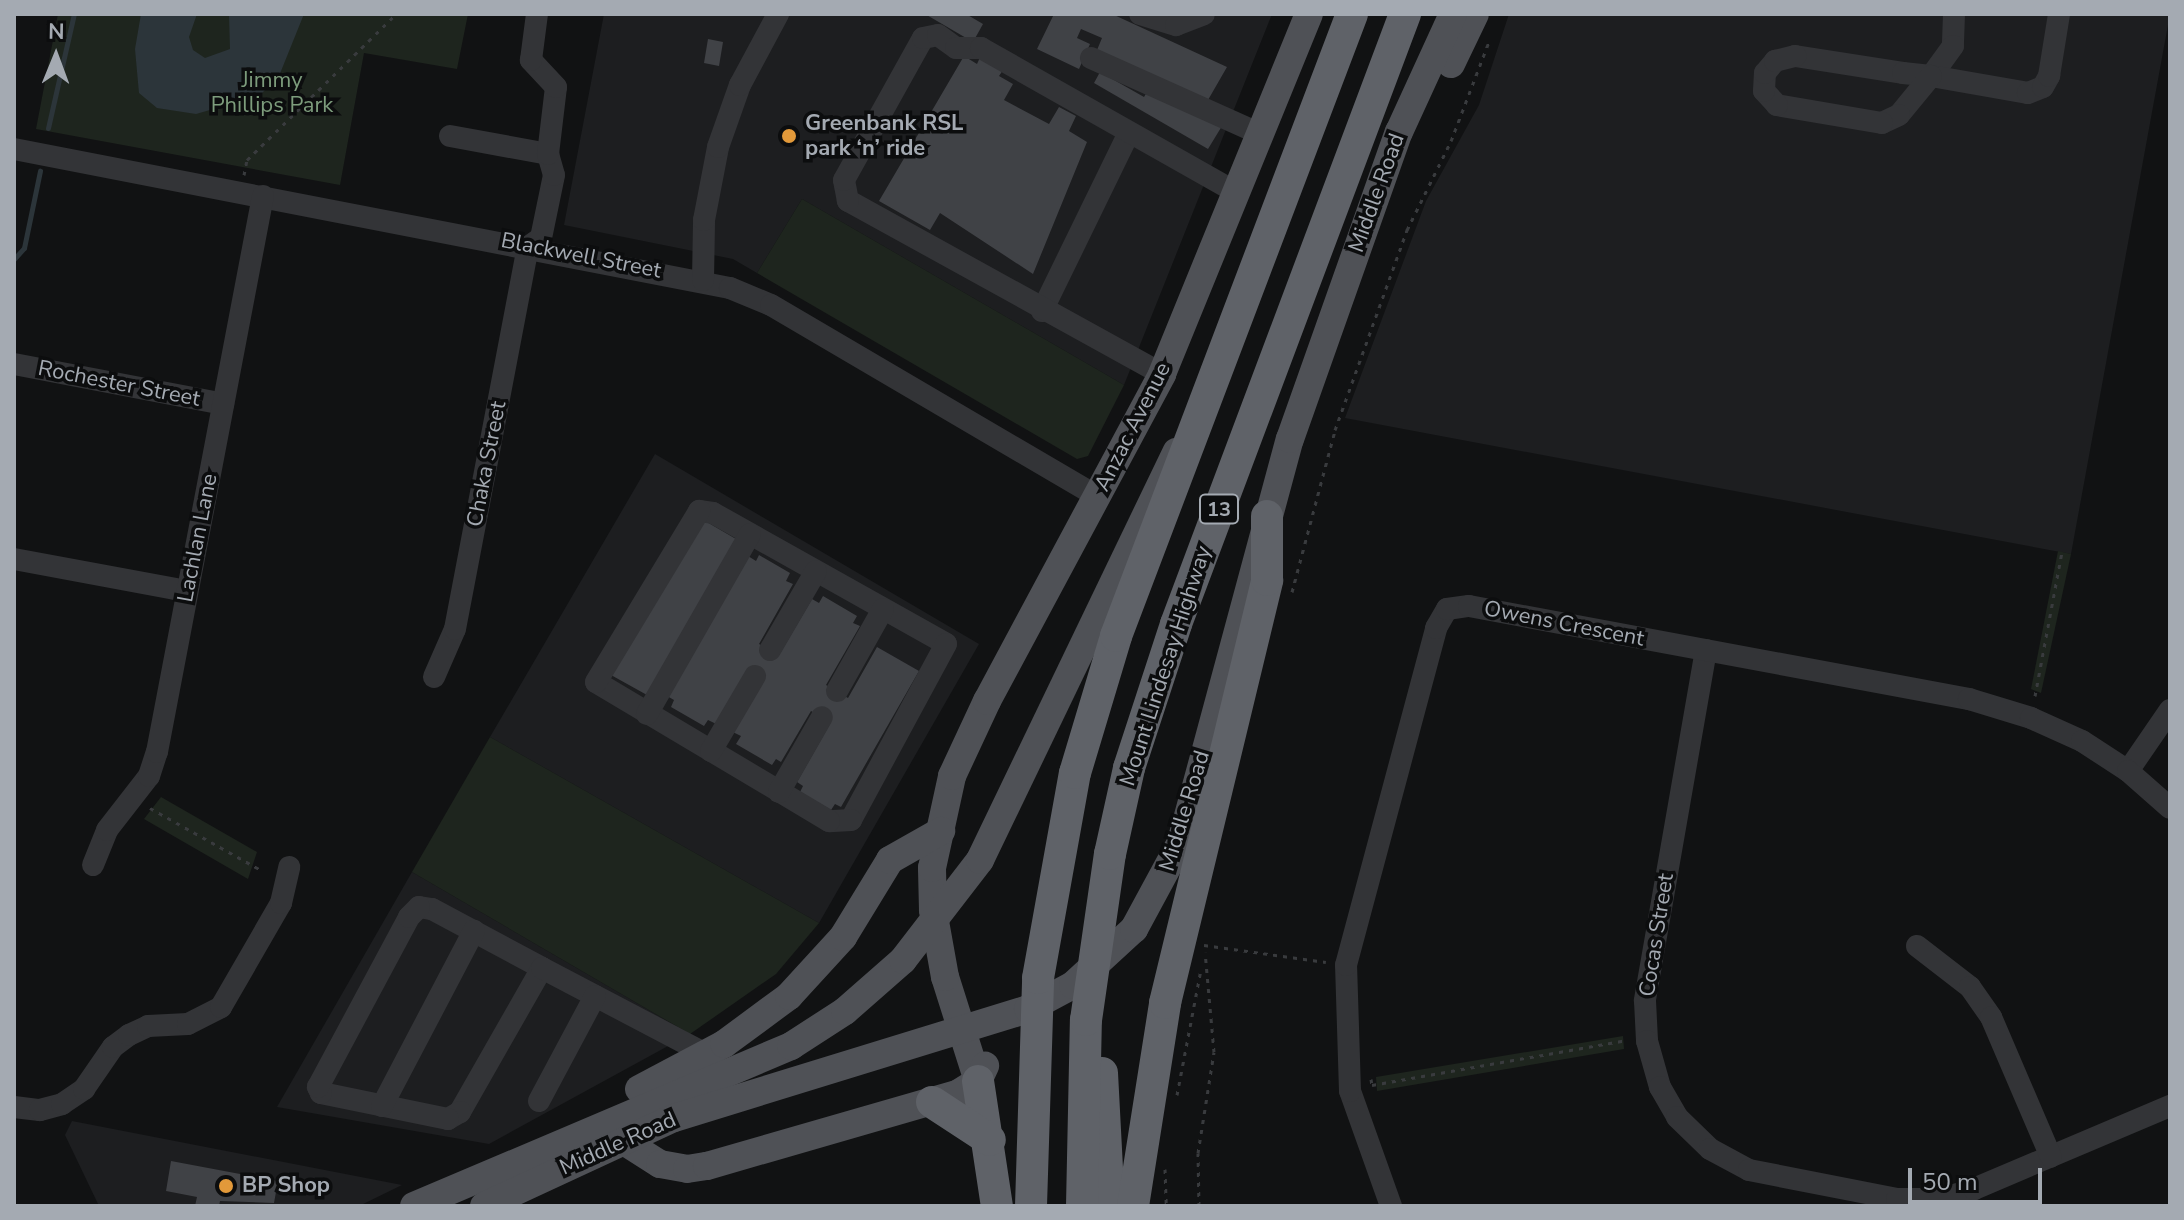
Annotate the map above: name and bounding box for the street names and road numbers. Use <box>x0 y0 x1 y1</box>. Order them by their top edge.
street label: Middle Road <box>1343 130 1411 256</box>
street label: Blackwell Street <box>499 228 663 284</box>
street label: Rochester Street <box>36 355 202 413</box>
street label: Anzac Avenue <box>1089 358 1177 496</box>
street label: Chaka Street <box>462 399 512 529</box>
street label: Lachlan Lane <box>173 471 223 605</box>
road number: 13 <box>1199 493 1239 525</box>
street label: Mount Lindesay Highway <box>1115 543 1217 789</box>
street label: Owens Crescent <box>1482 596 1646 652</box>
street label: Middle Road <box>1154 748 1216 874</box>
street label: Cocas Street <box>1634 872 1680 998</box>
street label: Middle Road <box>556 1107 680 1181</box>

